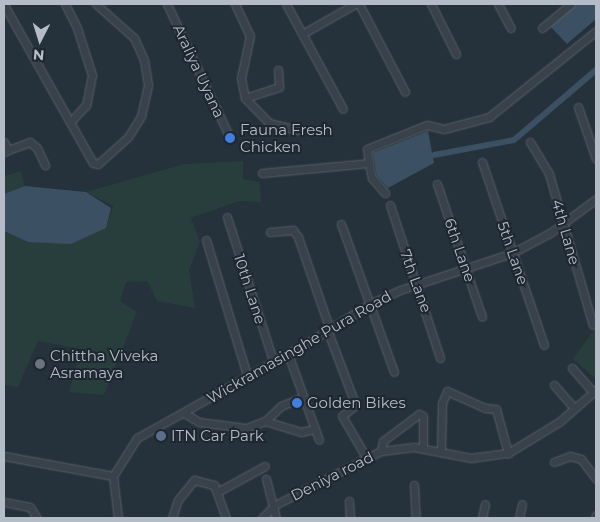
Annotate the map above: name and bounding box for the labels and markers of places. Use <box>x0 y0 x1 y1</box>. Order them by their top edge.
place label: Fauna Fresh Chicken <box>240 120 333 155</box>
marker: Fauna Fresh Chicken <box>224 132 236 144</box>
place label: Chittha Viveka Asramaya <box>50 346 158 381</box>
marker: Chittha Viveka Asramaya <box>34 358 46 370</box>
place label: Golden Bikes <box>307 394 406 412</box>
marker: Golden Bikes <box>291 397 303 409</box>
place label: ITN Car Park <box>171 427 264 445</box>
marker: ITN Car Park <box>155 430 167 442</box>

